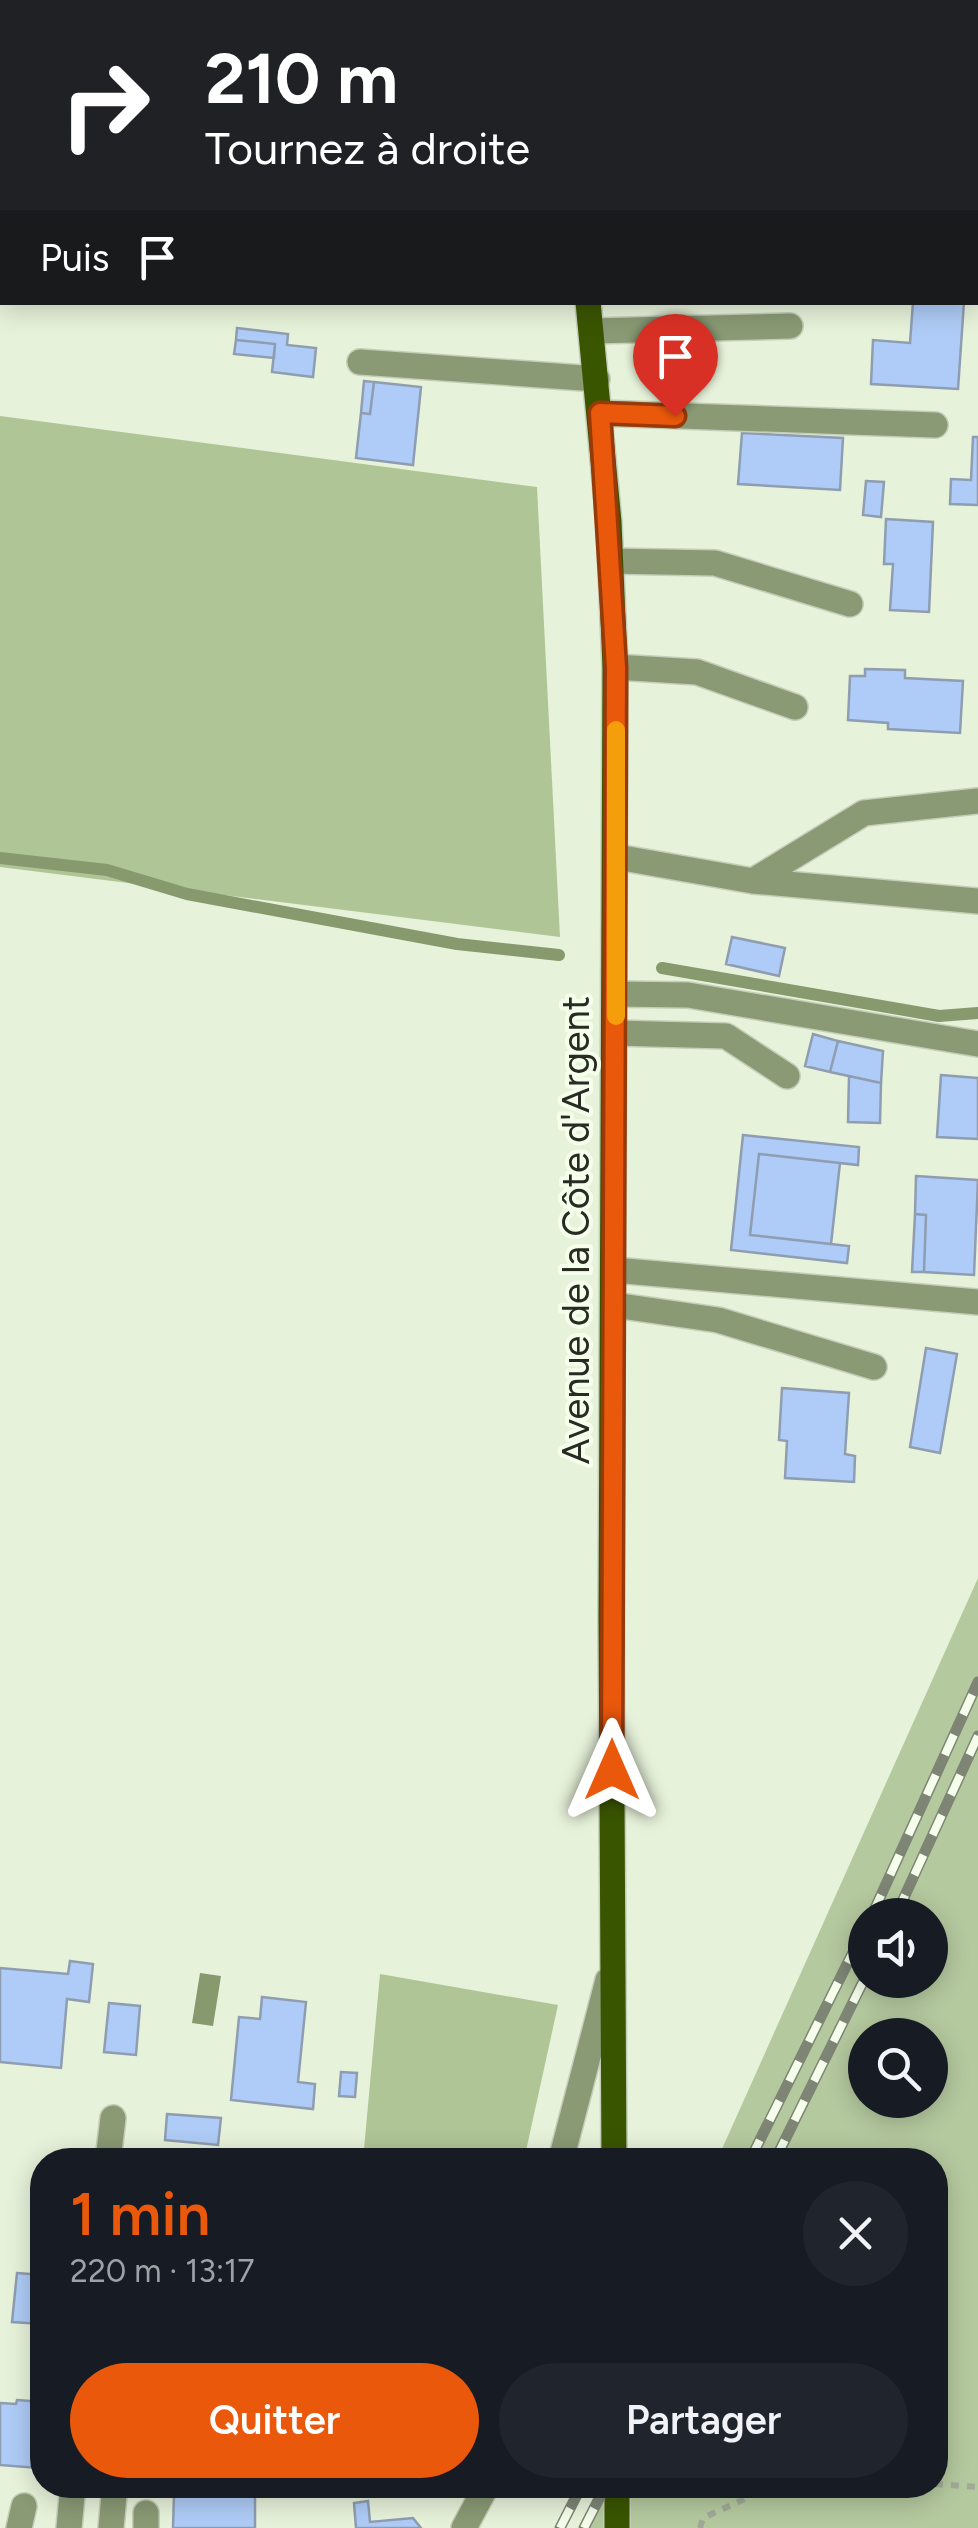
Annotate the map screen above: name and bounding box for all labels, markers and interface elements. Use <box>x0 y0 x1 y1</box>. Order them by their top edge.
text: 210 m <box>205 36 398 121</box>
icon: right <box>40 40 170 170</box>
text: Tournez à droite <box>205 121 530 175</box>
icon: arrive <box>130 230 185 285</box>
text: Puis <box>40 235 110 281</box>
pin <box>633 314 718 417</box>
icon: arrive <box>648 329 703 384</box>
street label: Avenue de la Côte d'Argent <box>553 996 599 1464</box>
position arrow <box>560 1718 664 1822</box>
map controls <box>848 1898 948 2118</box>
button: sound <box>848 1898 948 1998</box>
button: search <box>848 2018 948 2118</box>
text: 1 min <box>70 2178 210 2250</box>
button: close <box>803 2181 908 2286</box>
text: 220 m · 13:17 <box>70 2252 254 2290</box>
button: Quitter <box>70 2363 479 2478</box>
button: Partager <box>499 2363 908 2478</box>

